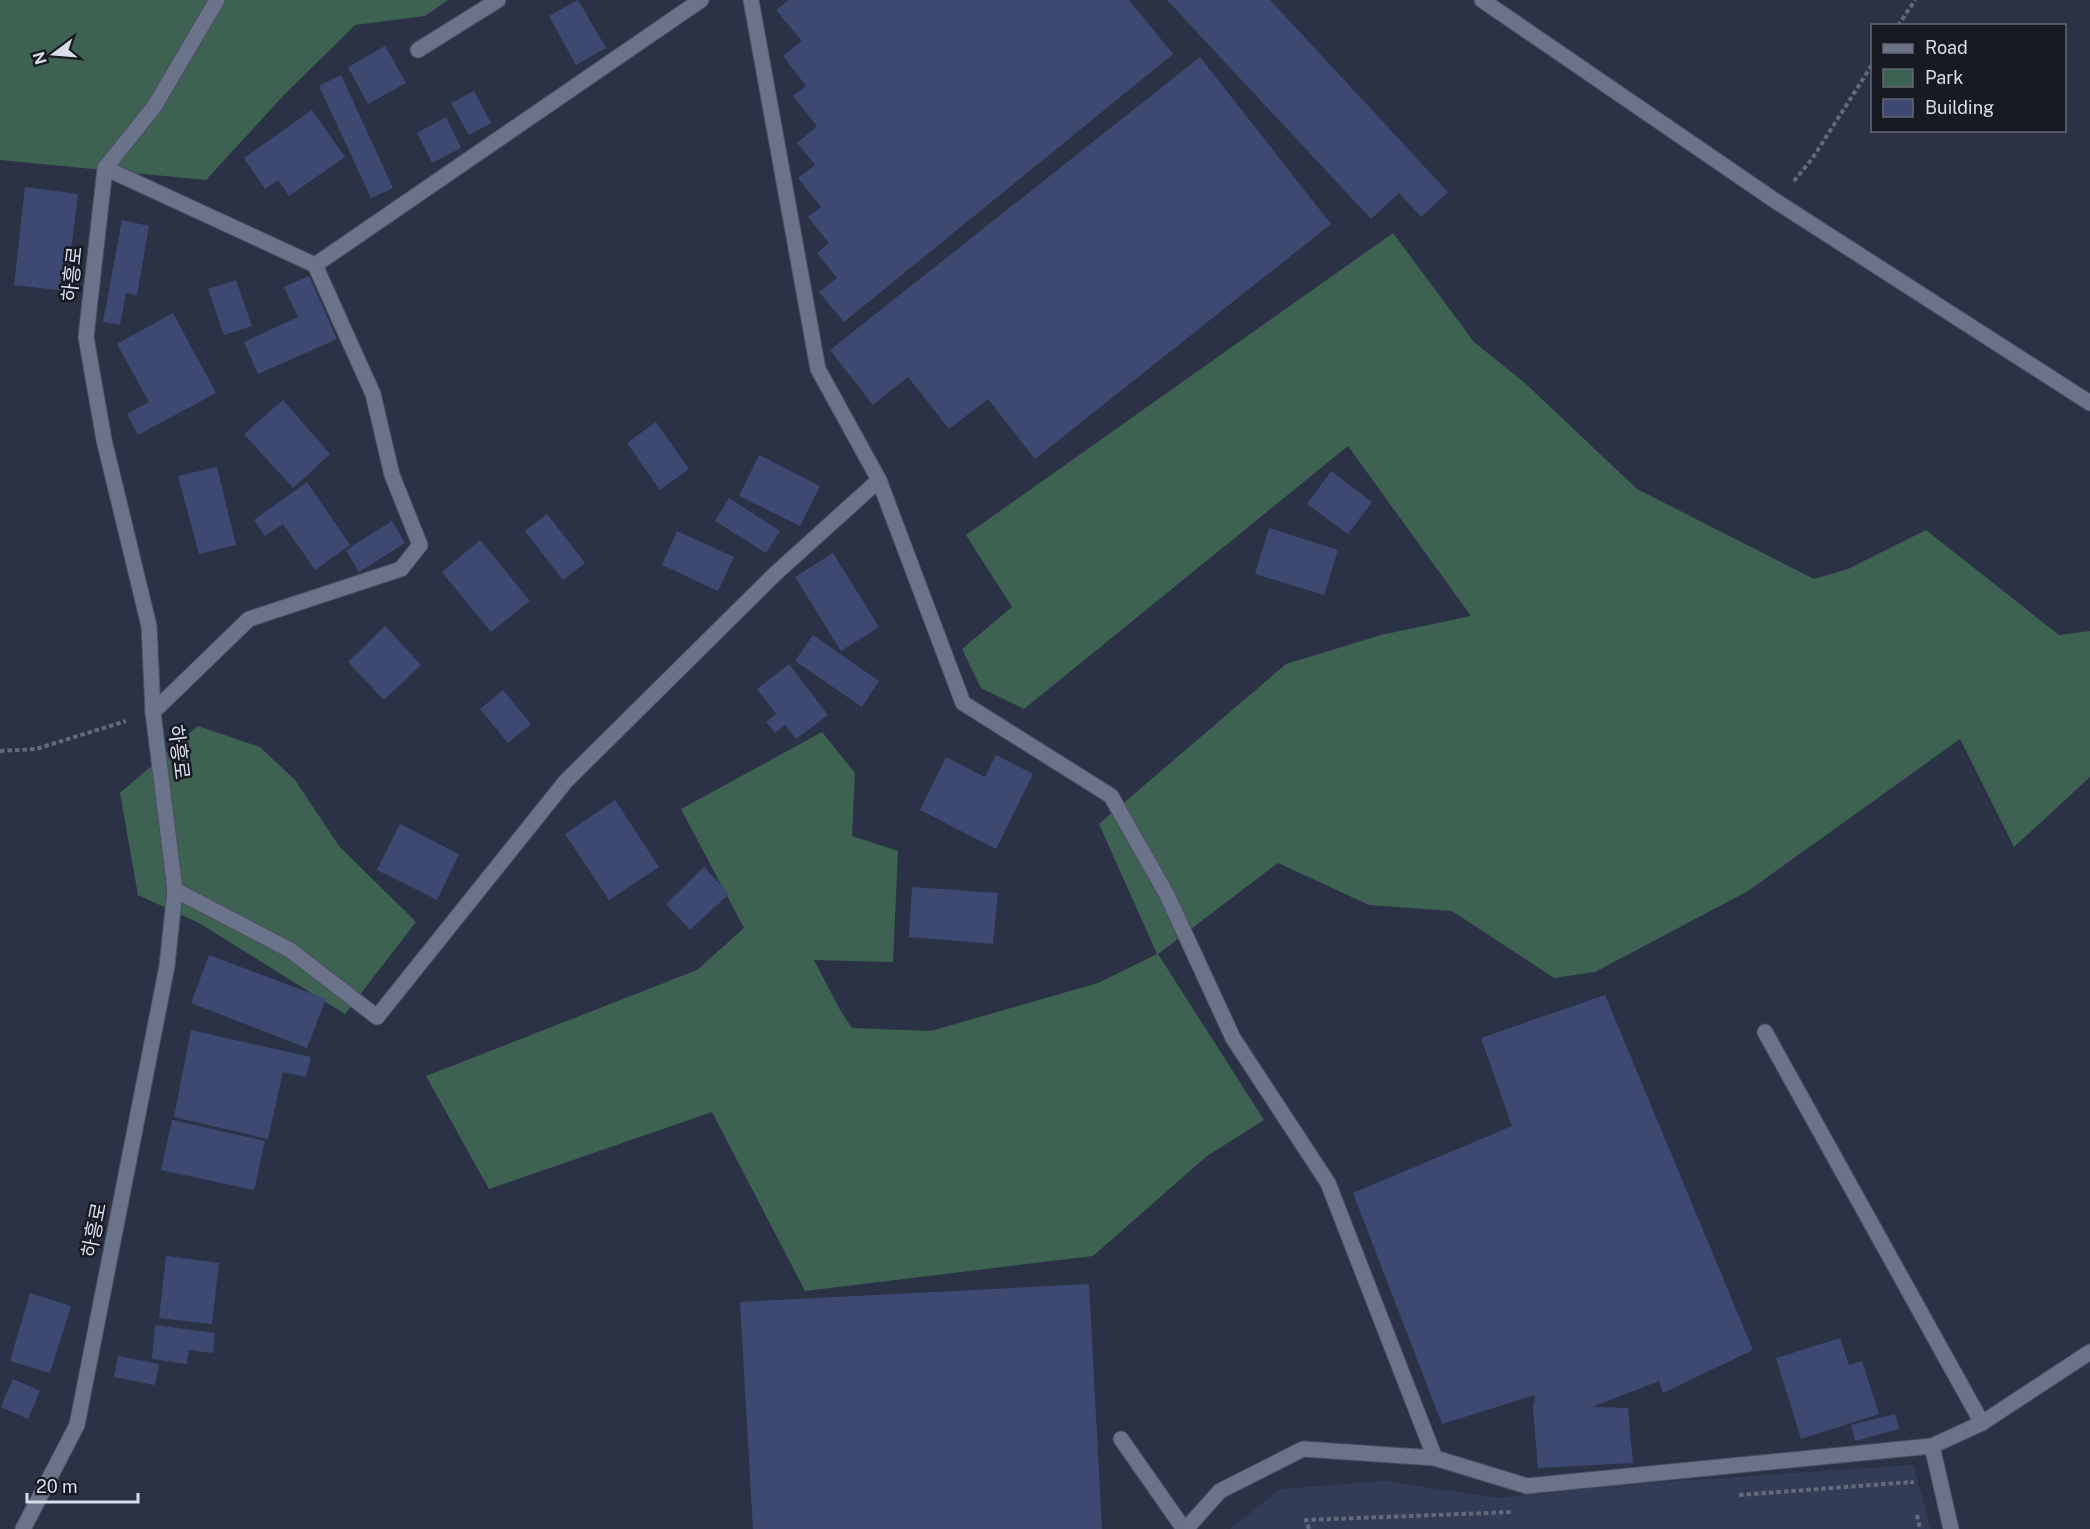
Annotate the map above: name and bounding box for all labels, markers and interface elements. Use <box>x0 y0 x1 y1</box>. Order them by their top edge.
north arrow <box>24 24 84 84</box>
legend <box>1871 24 2066 132</box>
text: Road <box>1925 37 1968 58</box>
text: N <box>29 49 51 67</box>
text: Park <box>1925 67 1963 88</box>
text: Building <box>1925 97 1994 118</box>
street label: 하흥로 <box>57 245 87 303</box>
street label: 하흥로 <box>164 723 194 781</box>
street label: 하흥로 <box>77 1201 111 1259</box>
scale bar <box>27 1466 138 1504</box>
text: 20 m <box>36 1476 78 1497</box>

